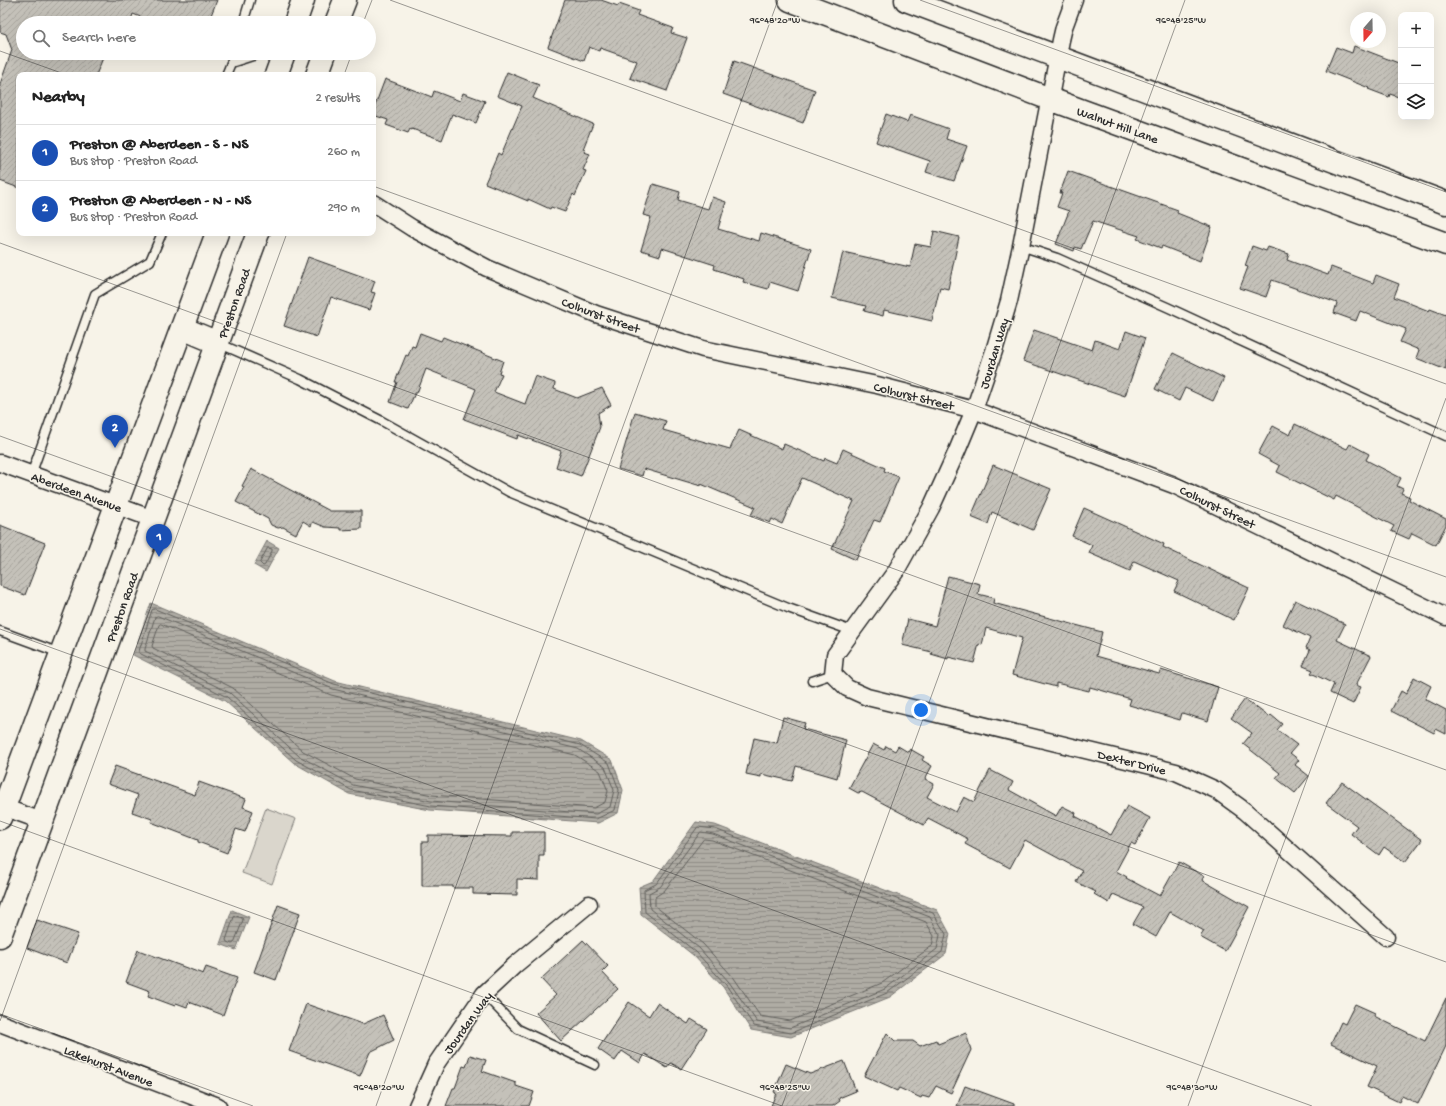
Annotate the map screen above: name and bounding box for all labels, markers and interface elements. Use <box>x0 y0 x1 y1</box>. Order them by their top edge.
north arrow <box>1350 12 1386 48</box>
map controls <box>1398 12 1434 120</box>
button: + <box>1398 12 1434 48</box>
text: 96°48'20"W <box>749 15 801 27</box>
text: 96°48'25"W <box>1155 15 1207 27</box>
search box <box>16 16 376 60</box>
icon: search <box>30 27 52 49</box>
text: Search here <box>62 29 136 47</box>
button: − <box>1398 48 1434 84</box>
button: layers <box>1398 84 1434 120</box>
text: Nearby <box>32 88 85 108</box>
text: 2 results <box>315 91 360 106</box>
street label: Walnut Hill Lane <box>1074 105 1160 148</box>
text: Preston @ Aberdeen - S - NS <box>70 136 248 154</box>
text: 1 <box>42 145 48 160</box>
text: 260 m <box>327 145 360 160</box>
text: Bus stop · Preston Road <box>70 154 197 169</box>
text: Preston @ Aberdeen - N - NS <box>70 192 251 210</box>
text: 2 <box>42 201 48 216</box>
text: 290 m <box>327 201 360 216</box>
text: Bus stop · Preston Road <box>70 210 197 225</box>
street label: Preston Road <box>215 266 255 342</box>
street label: Colhurst Street <box>559 295 643 338</box>
street label: Jourdan Way <box>978 316 1013 391</box>
street label: Colhurst Street <box>872 380 957 415</box>
pin: 2 <box>102 415 128 448</box>
street label: Aberdeen Avenue <box>29 470 124 517</box>
street label: Colhurst Street <box>1177 483 1259 534</box>
pin: 1 <box>146 524 172 557</box>
street label: Preston Road <box>103 570 143 646</box>
your location <box>911 700 931 720</box>
street label: Dexter Drive <box>1095 747 1167 779</box>
street label: Jourdan Way <box>441 989 497 1057</box>
street label: Lakehurst Avenue <box>61 1043 155 1091</box>
text: 96°48'20"W <box>353 1082 405 1094</box>
text: 96°48'25"W <box>759 1082 811 1094</box>
text: 96°48'30"W <box>1166 1082 1218 1094</box>

